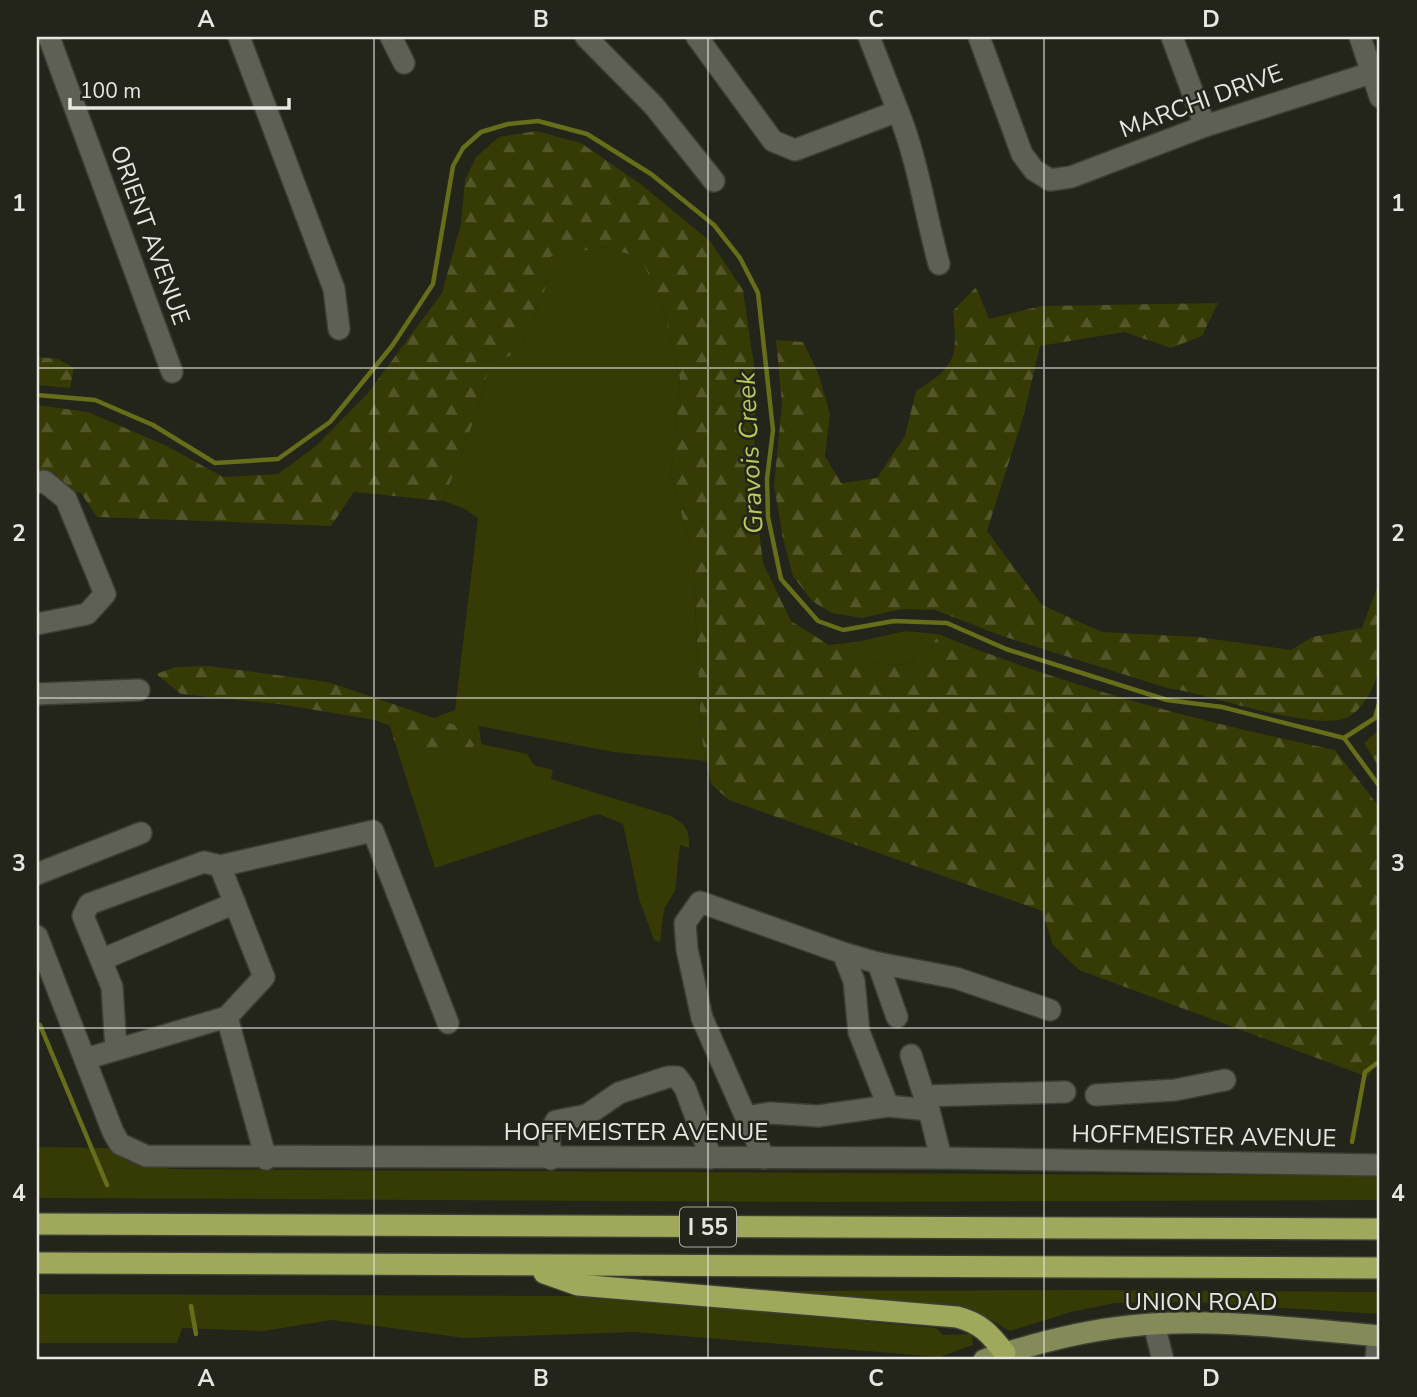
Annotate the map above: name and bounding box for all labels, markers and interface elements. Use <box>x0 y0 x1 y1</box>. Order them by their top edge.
text: A <box>197 4 215 35</box>
text: B <box>533 4 549 35</box>
text: C <box>868 4 884 35</box>
text: D <box>1202 4 1220 35</box>
street label: MARCHI DRIVE <box>1115 57 1287 145</box>
scale bar <box>70 66 289 110</box>
text: 100 m <box>80 77 141 105</box>
street label: ORIENT AVENUE <box>103 141 197 329</box>
text: 1 <box>12 188 26 219</box>
text: 1 <box>1391 188 1405 219</box>
water label: Gravois Creek <box>728 370 772 535</box>
text: 2 <box>12 518 26 549</box>
text: 2 <box>1391 518 1405 549</box>
text: 3 <box>12 848 26 879</box>
text: 3 <box>1391 848 1405 879</box>
street label: HOFFMEISTER AVENUE <box>504 1116 768 1148</box>
street label: HOFFMEISTER AVENUE <box>1071 1118 1337 1154</box>
text: 4 <box>12 1178 26 1209</box>
text: 4 <box>1391 1178 1405 1209</box>
road number: I 55 <box>680 1208 736 1246</box>
street label: UNION ROAD <box>1124 1286 1278 1318</box>
text: A <box>197 1363 215 1394</box>
text: B <box>533 1363 549 1394</box>
text: C <box>868 1363 884 1394</box>
text: D <box>1202 1363 1220 1394</box>

